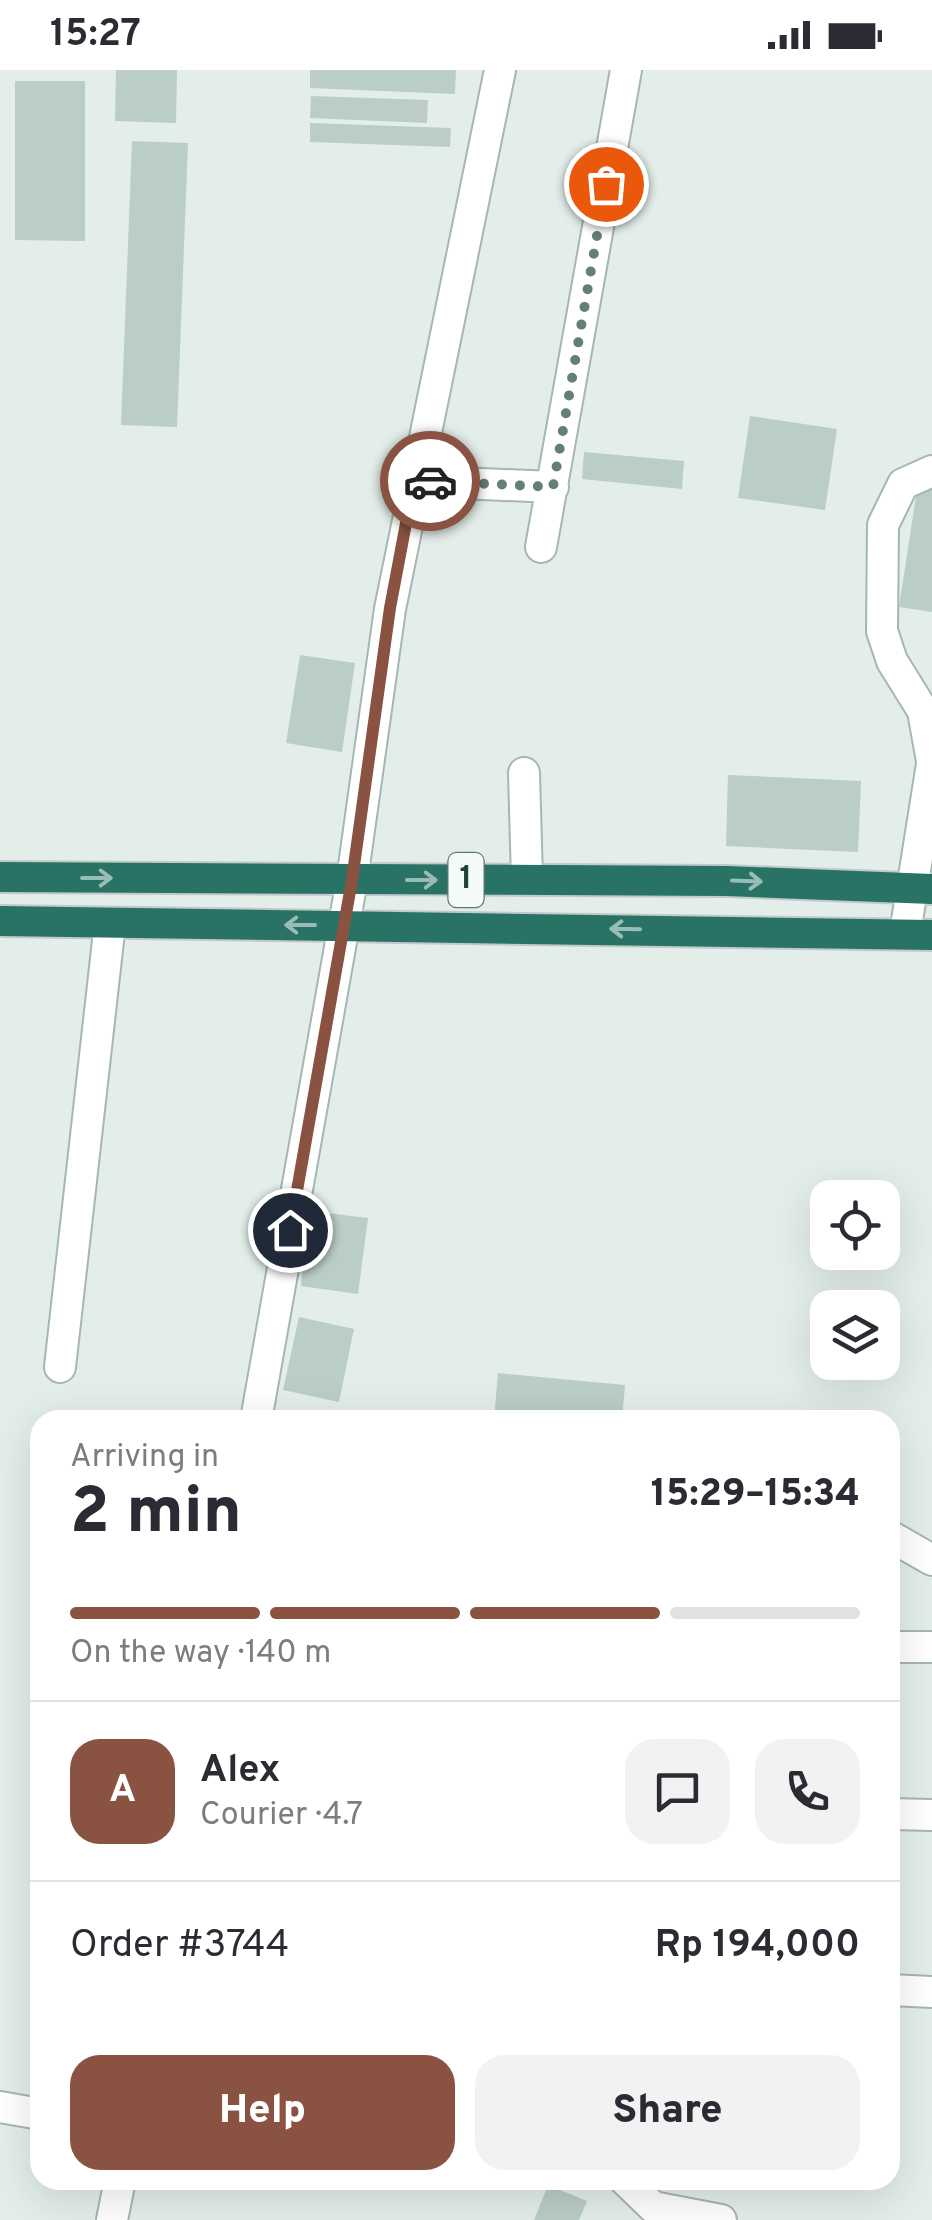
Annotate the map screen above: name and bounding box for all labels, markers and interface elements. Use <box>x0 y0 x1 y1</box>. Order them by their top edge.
text: 15:27 <box>50 11 141 60</box>
pin <box>564 142 649 227</box>
icon: bag <box>579 157 634 212</box>
courier <box>380 431 480 531</box>
icon: car <box>403 454 458 509</box>
road number: 1 <box>448 853 484 907</box>
one-way arrow <box>81 868 113 887</box>
one-way arrow <box>406 870 438 890</box>
one-way arrow <box>731 872 763 891</box>
one-way arrow <box>284 916 316 934</box>
one-way arrow <box>609 920 642 938</box>
map controls <box>810 1180 900 1380</box>
button: locate <box>810 1180 900 1270</box>
pin <box>248 1188 333 1273</box>
icon: home <box>263 1203 318 1258</box>
button: layers <box>810 1290 900 1380</box>
text: Arriving in <box>70 1438 219 1478</box>
text: 15:29–15:34 <box>651 1471 860 1520</box>
text: 2 min <box>70 1474 242 1556</box>
text: On the way · 140 m <box>70 1634 331 1674</box>
button: chat <box>625 1739 730 1844</box>
button: phone <box>755 1739 860 1844</box>
text: Alex <box>200 1747 280 1796</box>
text: A <box>109 1767 136 1816</box>
text: Courier · 4.7 <box>200 1796 363 1836</box>
text: Order #3744 <box>70 1922 289 1971</box>
text: Rp 194,000 <box>655 1922 860 1971</box>
button: Help <box>70 2055 455 2170</box>
button: Share <box>475 2055 860 2170</box>

